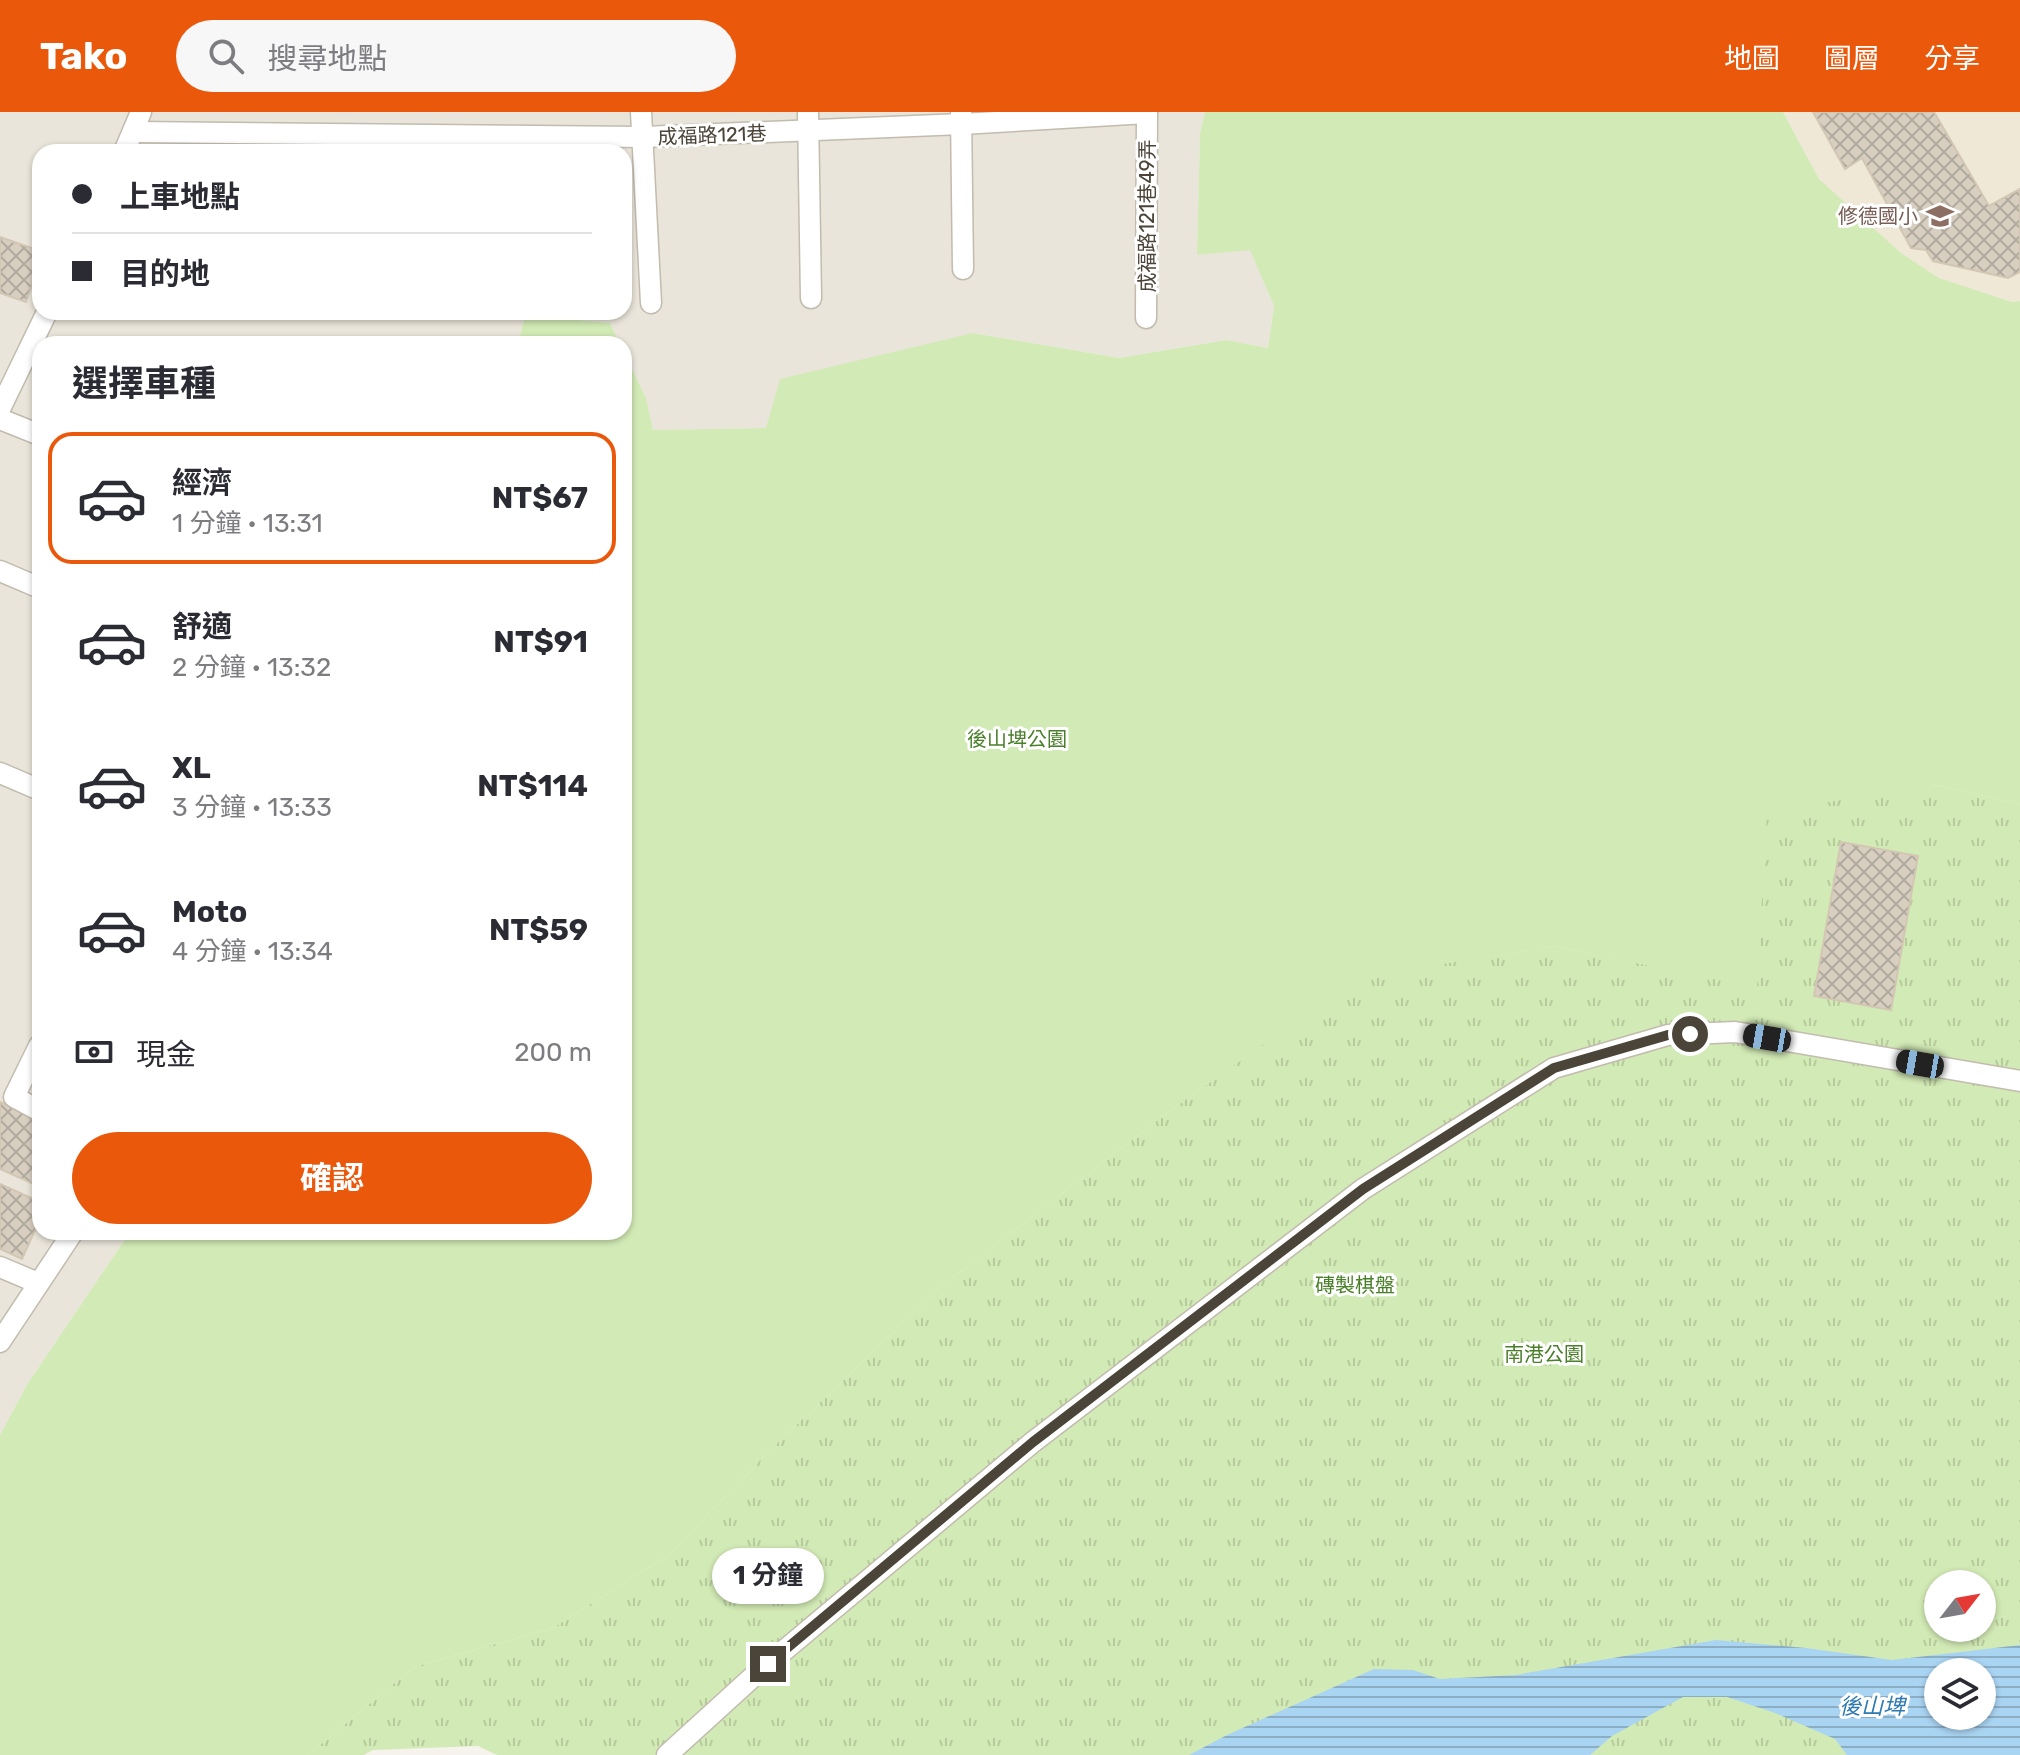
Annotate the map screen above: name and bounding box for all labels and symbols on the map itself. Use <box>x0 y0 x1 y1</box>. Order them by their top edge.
street label: 成福路121巷 <box>657 121 767 149</box>
street label: 成福路121巷49弄 <box>1135 140 1159 292</box>
school or university icon: 修德國小 <box>1925 201 1955 231</box>
place label: 修德國小 <box>1838 204 1918 228</box>
park label: 後山埤公園 <box>967 727 1067 751</box>
route start <box>1672 1016 1708 1052</box>
car <box>1741 1022 1793 1054</box>
car <box>1894 1048 1946 1080</box>
park label: 磚製棋盤 <box>1315 1273 1395 1297</box>
park label: 南港公園 <box>1504 1342 1584 1366</box>
callout: 1 分鐘 <box>712 1548 824 1604</box>
north arrow <box>1924 1570 1996 1642</box>
route end <box>750 1646 786 1682</box>
water label: 後山埤 <box>1839 1693 1908 1720</box>

